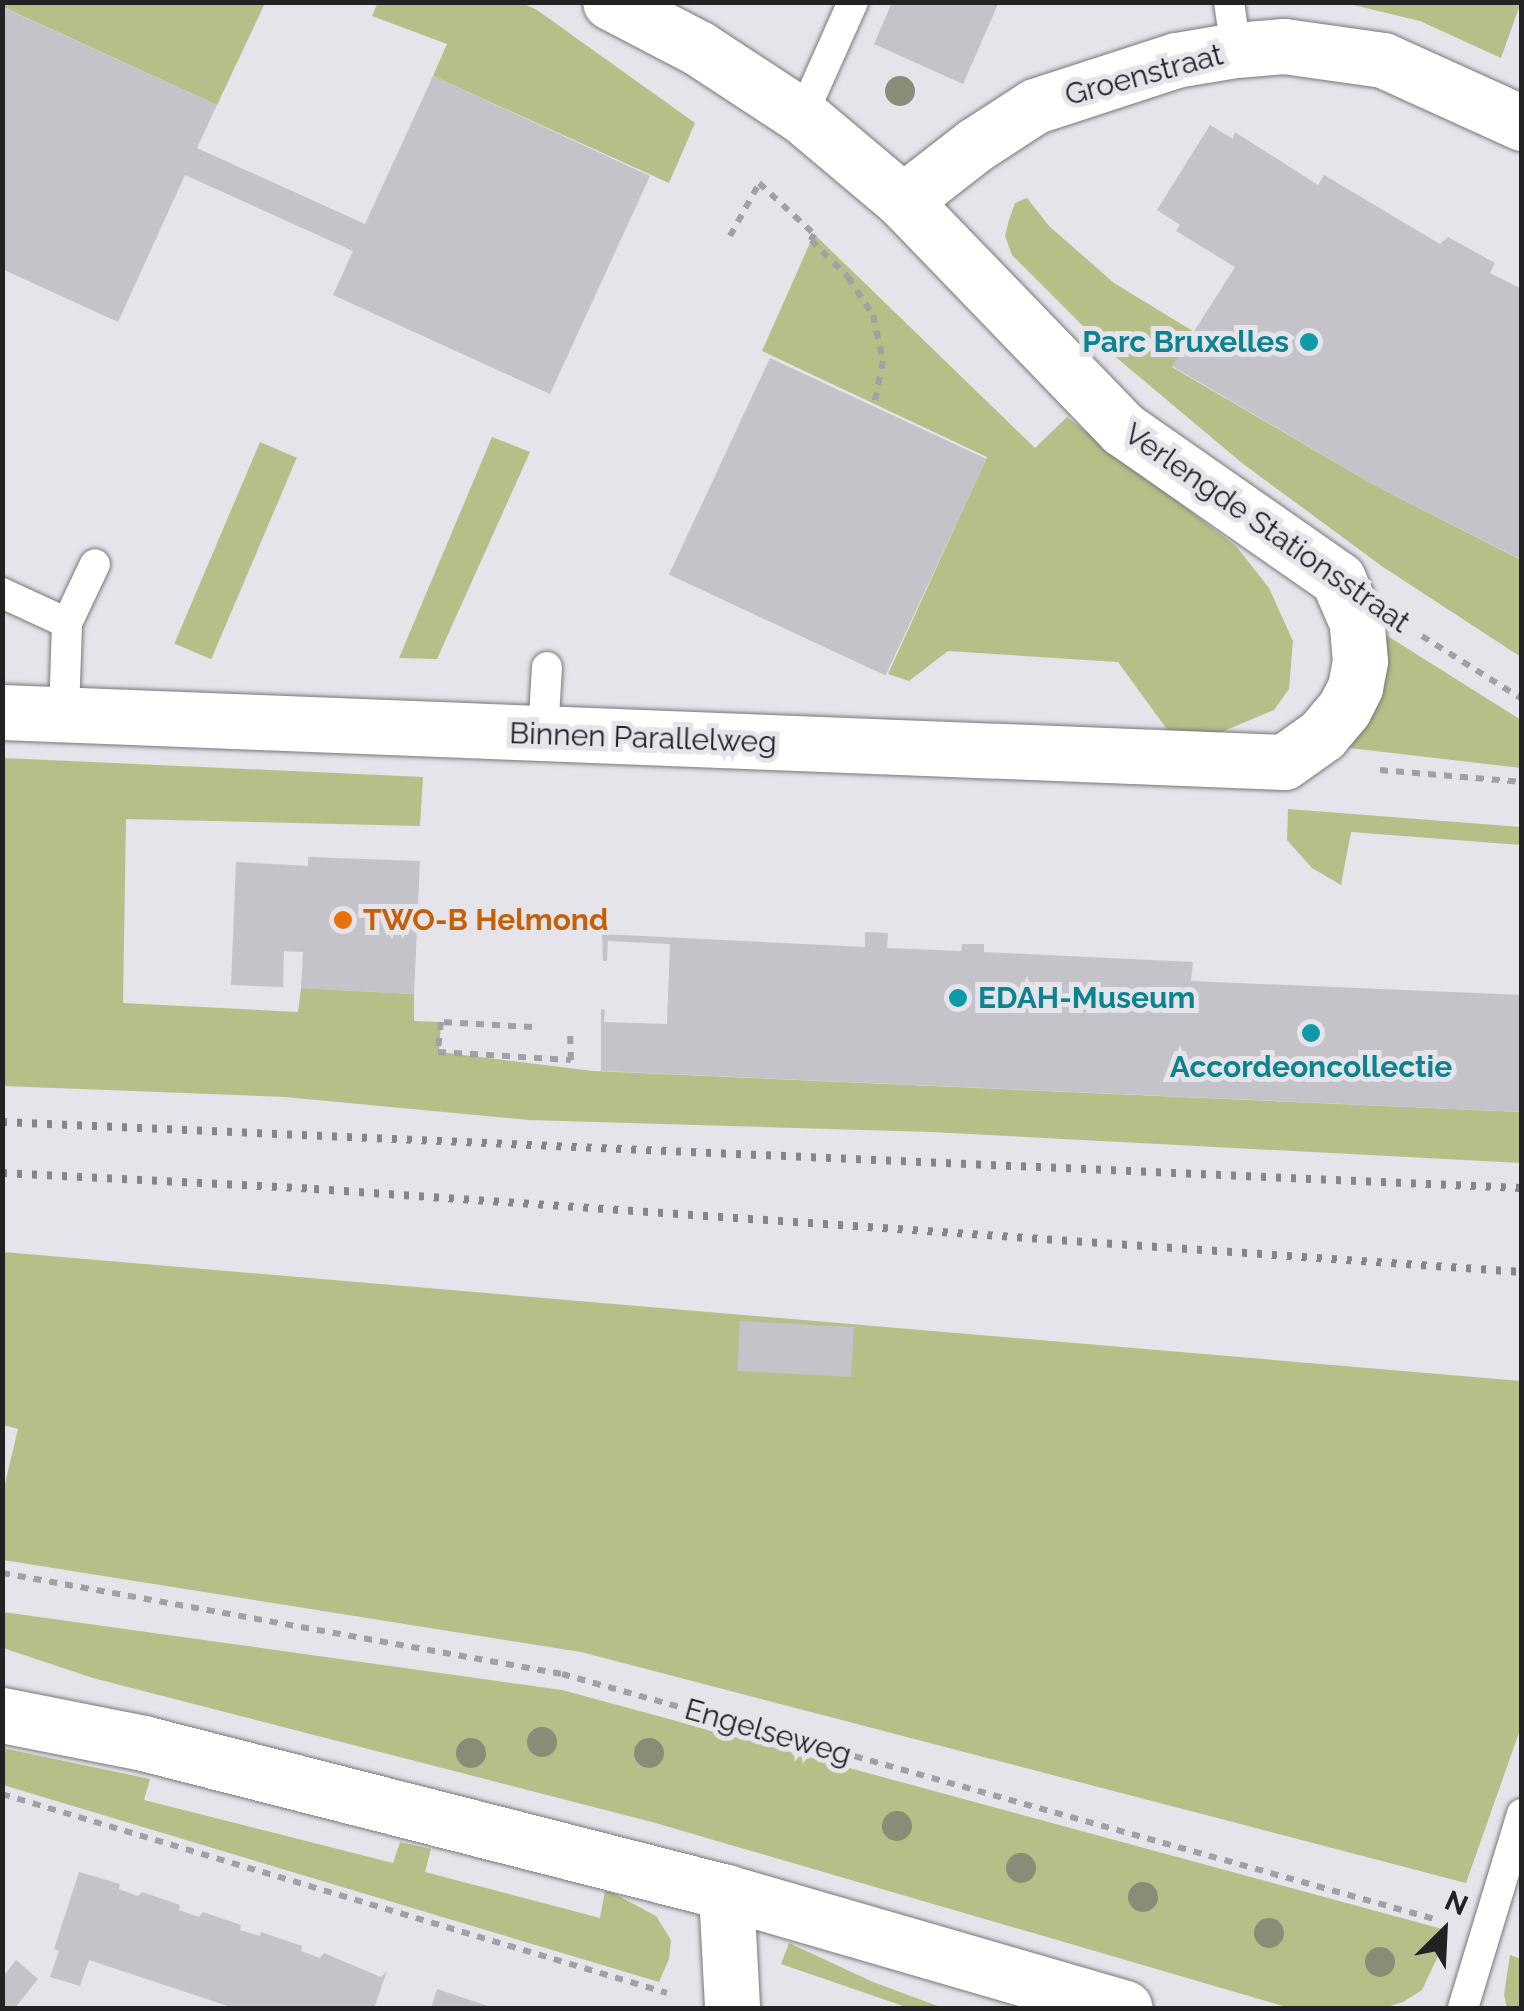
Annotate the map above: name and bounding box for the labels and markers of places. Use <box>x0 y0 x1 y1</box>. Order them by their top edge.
place label: Parc Bruxelles <box>1082 324 1289 360</box>
marker: Parc Bruxelles <box>1298 331 1320 353</box>
place label: TWO-B Helmond <box>363 902 608 938</box>
marker: TWO-B Helmond <box>332 909 354 931</box>
place label: EDAH-Museum <box>978 980 1196 1016</box>
marker: EDAH-Museum <box>947 987 969 1009</box>
marker: Accordeoncollectie <box>1300 1022 1322 1044</box>
place label: Accordeoncollectie <box>1170 1049 1452 1085</box>

